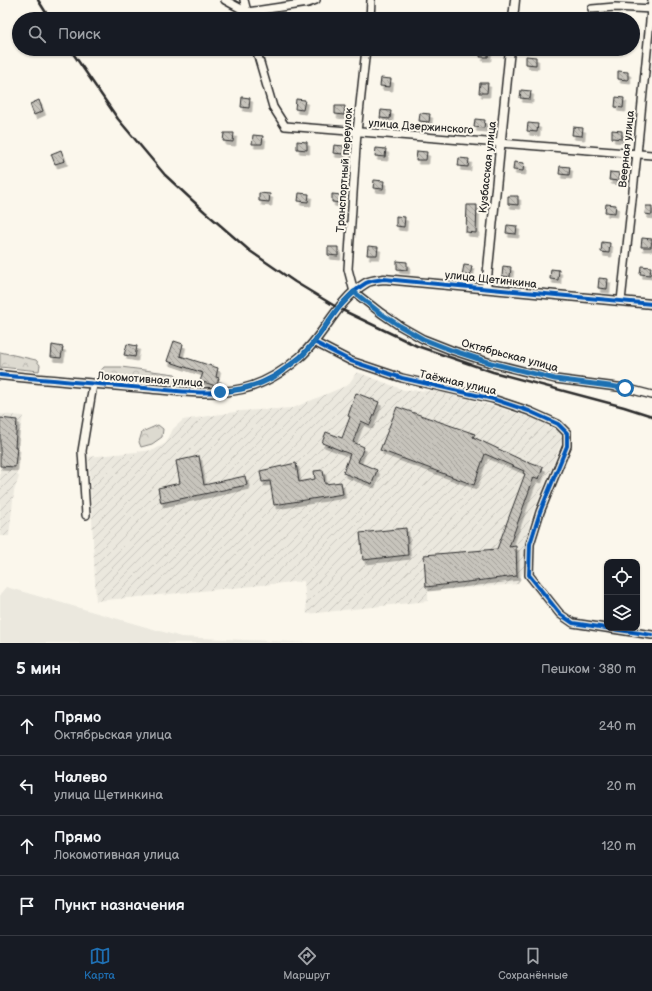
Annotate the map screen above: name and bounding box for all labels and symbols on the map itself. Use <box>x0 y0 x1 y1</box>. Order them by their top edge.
street label: Транспортный переулок <box>334 107 355 233</box>
street label: Веерная улица <box>616 109 637 188</box>
street label: улица Дзержинского <box>368 116 474 137</box>
street label: Кузбасская улица <box>476 120 499 214</box>
street label: улица Щетинкина <box>444 268 538 291</box>
street label: Октябрьская улица <box>460 336 560 375</box>
street label: Таёжная улица <box>418 367 498 398</box>
street label: Локомотивная улица <box>96 369 204 390</box>
route start <box>616 379 634 397</box>
route end <box>211 383 229 401</box>

